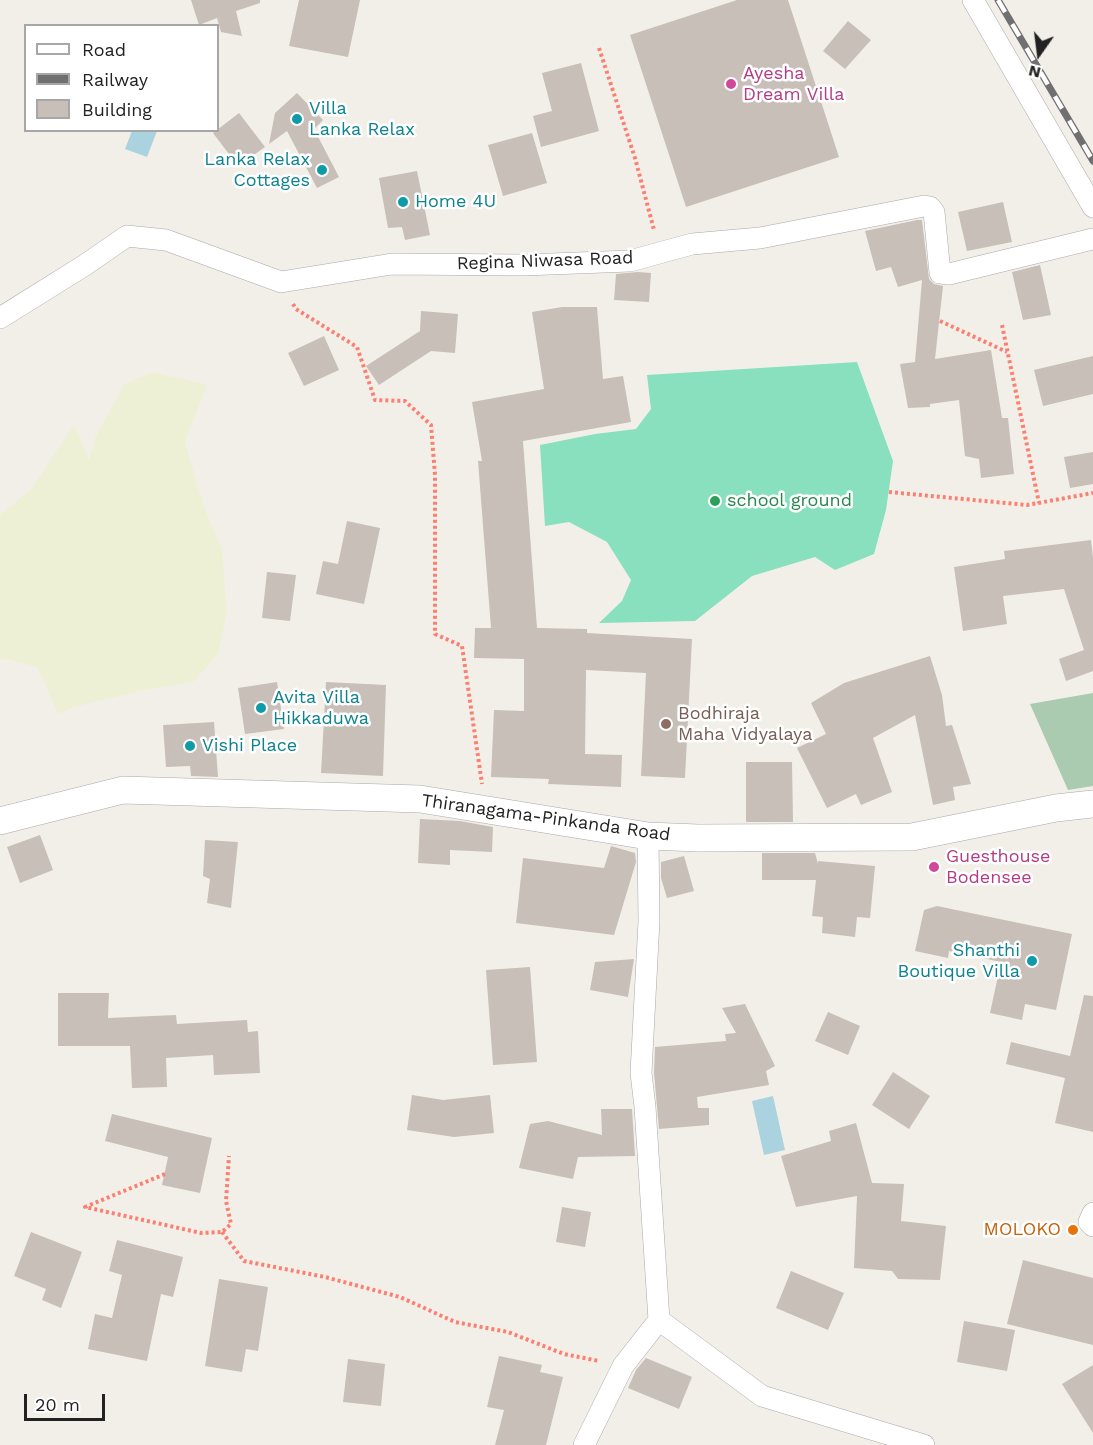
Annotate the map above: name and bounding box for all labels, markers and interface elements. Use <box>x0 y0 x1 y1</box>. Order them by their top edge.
legend <box>24 24 219 132</box>
north arrow <box>1009 24 1069 84</box>
text: Road <box>82 39 126 60</box>
text: N <box>1026 61 1043 83</box>
place label: Ayesha Dream Villa <box>743 63 844 106</box>
text: Railway <box>82 69 148 90</box>
marker: Ayesha Dream Villa <box>724 77 738 91</box>
place label: Villa Lanka Relax <box>309 98 415 140</box>
text: Building <box>82 99 152 120</box>
marker: Villa Lanka Relax <box>290 112 304 126</box>
place label: Lanka Relax Cottages <box>204 149 310 192</box>
marker: Lanka Relax Cottages <box>315 163 329 177</box>
place label: Home 4U <box>415 191 496 213</box>
marker: Home 4U <box>396 195 410 209</box>
street label: Regina Niwasa Road <box>456 247 634 275</box>
place label: school ground <box>727 490 852 512</box>
marker: school ground <box>708 494 722 508</box>
place label: Avita Villa Hikkaduwa <box>273 687 369 730</box>
marker: Avita Villa Hikkaduwa <box>254 701 268 715</box>
place label: Bodhiraja Maha Vidyalaya <box>678 703 812 746</box>
marker: Bodhiraja Maha Vidyalaya <box>659 717 673 731</box>
place label: Vishi Place <box>202 735 297 757</box>
marker: Vishi Place <box>183 739 197 753</box>
street label: Thiranagama-Pinkanda Road <box>420 790 672 846</box>
place label: Guesthouse Bodensee <box>946 846 1050 888</box>
marker: Guesthouse Bodensee <box>927 860 941 874</box>
place label: Shanthi Boutique Villa <box>897 940 1020 982</box>
marker: Shanthi Boutique Villa <box>1025 954 1039 968</box>
place label: MOLOKO <box>984 1219 1061 1241</box>
marker: MOLOKO <box>1066 1223 1080 1237</box>
scale bar <box>27 1382 108 1420</box>
text: 20 m <box>35 1394 80 1415</box>

